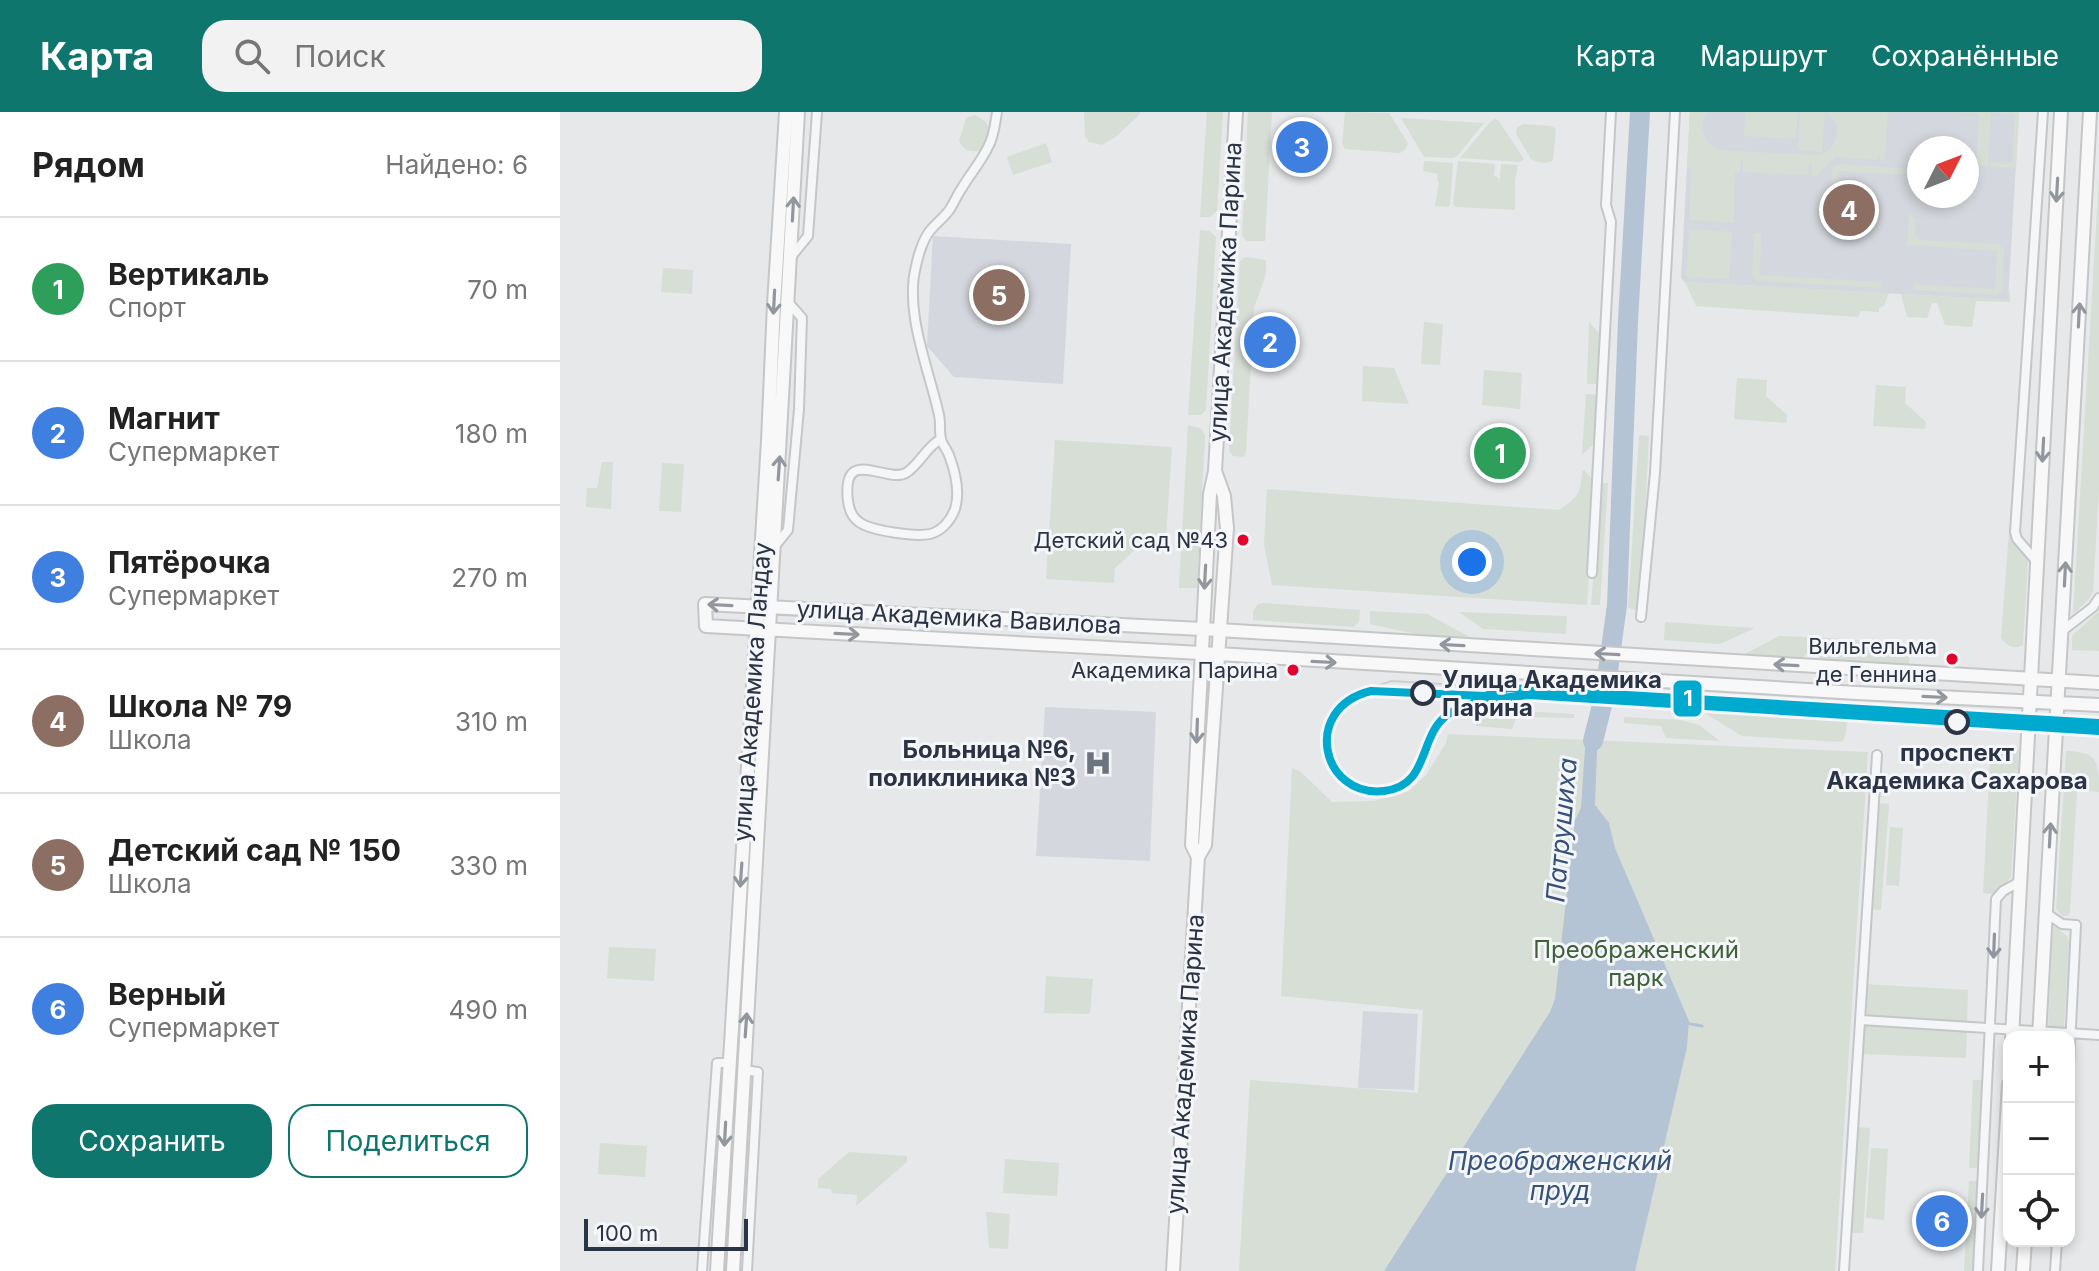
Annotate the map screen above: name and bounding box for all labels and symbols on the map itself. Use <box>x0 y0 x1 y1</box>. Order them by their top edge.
pin: 3 <box>1276 117 1328 177</box>
north arrow <box>1907 136 1979 208</box>
street label: улица Академика Парина <box>1203 141 1247 443</box>
one-way arrow <box>2049 176 2064 203</box>
pin: 4 <box>1823 180 1875 240</box>
one-way arrow <box>786 196 801 223</box>
pin: 5 <box>973 265 1025 325</box>
one-way arrow <box>767 288 782 315</box>
one-way arrow <box>2072 302 2087 329</box>
pin: 2 <box>1244 312 1296 372</box>
pin: 1 <box>1474 423 1526 483</box>
one-way arrow <box>2036 436 2051 463</box>
one-way arrow <box>772 455 787 482</box>
place label: Детский сад №43 <box>1034 527 1228 553</box>
marker: Детский сад №43 <box>1235 532 1251 548</box>
street label: улица Академика Ландау <box>727 541 777 843</box>
your location <box>1452 542 1492 582</box>
one-way arrow <box>2058 561 2073 588</box>
one-way arrow <box>1198 563 1213 590</box>
street label: улица Академика Вавилова <box>796 594 1122 640</box>
one-way arrow <box>707 597 734 612</box>
one-way arrow <box>833 627 860 642</box>
place label: Вильгельма де Геннина <box>1808 633 1937 687</box>
one-way arrow <box>1439 637 1466 652</box>
one-way arrow <box>1594 646 1621 661</box>
marker: Вильгельма де Геннина <box>1944 651 1960 667</box>
one-way arrow <box>1310 655 1337 670</box>
place label: Академика Парина <box>1071 657 1278 683</box>
one-way arrow <box>1773 657 1800 672</box>
marker: Академика Парина <box>1285 662 1301 678</box>
place label: Улица Академика Парина <box>1442 665 1662 722</box>
line badge: 1 <box>1672 679 1703 718</box>
marker: Улица Академика Парина <box>1411 681 1435 705</box>
text: 1 <box>1683 685 1693 711</box>
one-way arrow <box>1921 689 1948 704</box>
marker: проспект Академика Сахарова <box>1945 710 1969 734</box>
one-way arrow <box>1189 717 1204 744</box>
place label: Больница №6, поликлиника №3 <box>868 735 1076 792</box>
place label: проспект Академика Сахарова <box>1826 738 2088 795</box>
hospital icon: Больница №6, поликлиника №3 <box>1083 748 1113 778</box>
water label: Патрушиха <box>1539 756 1583 903</box>
one-way arrow <box>2043 822 2058 849</box>
one-way arrow <box>733 861 748 888</box>
street label: улица Академика Парина <box>1160 913 1210 1215</box>
one-way arrow <box>1987 932 2002 959</box>
park label: Преображенский парк <box>1533 935 1739 992</box>
one-way arrow <box>739 1012 754 1039</box>
one-way arrow <box>717 1120 732 1147</box>
water label: Преображенский пруд <box>1448 1145 1672 1206</box>
pin: 6 <box>1916 1191 1968 1251</box>
one-way arrow <box>1974 1192 1989 1219</box>
scale bar <box>584 1215 748 1251</box>

